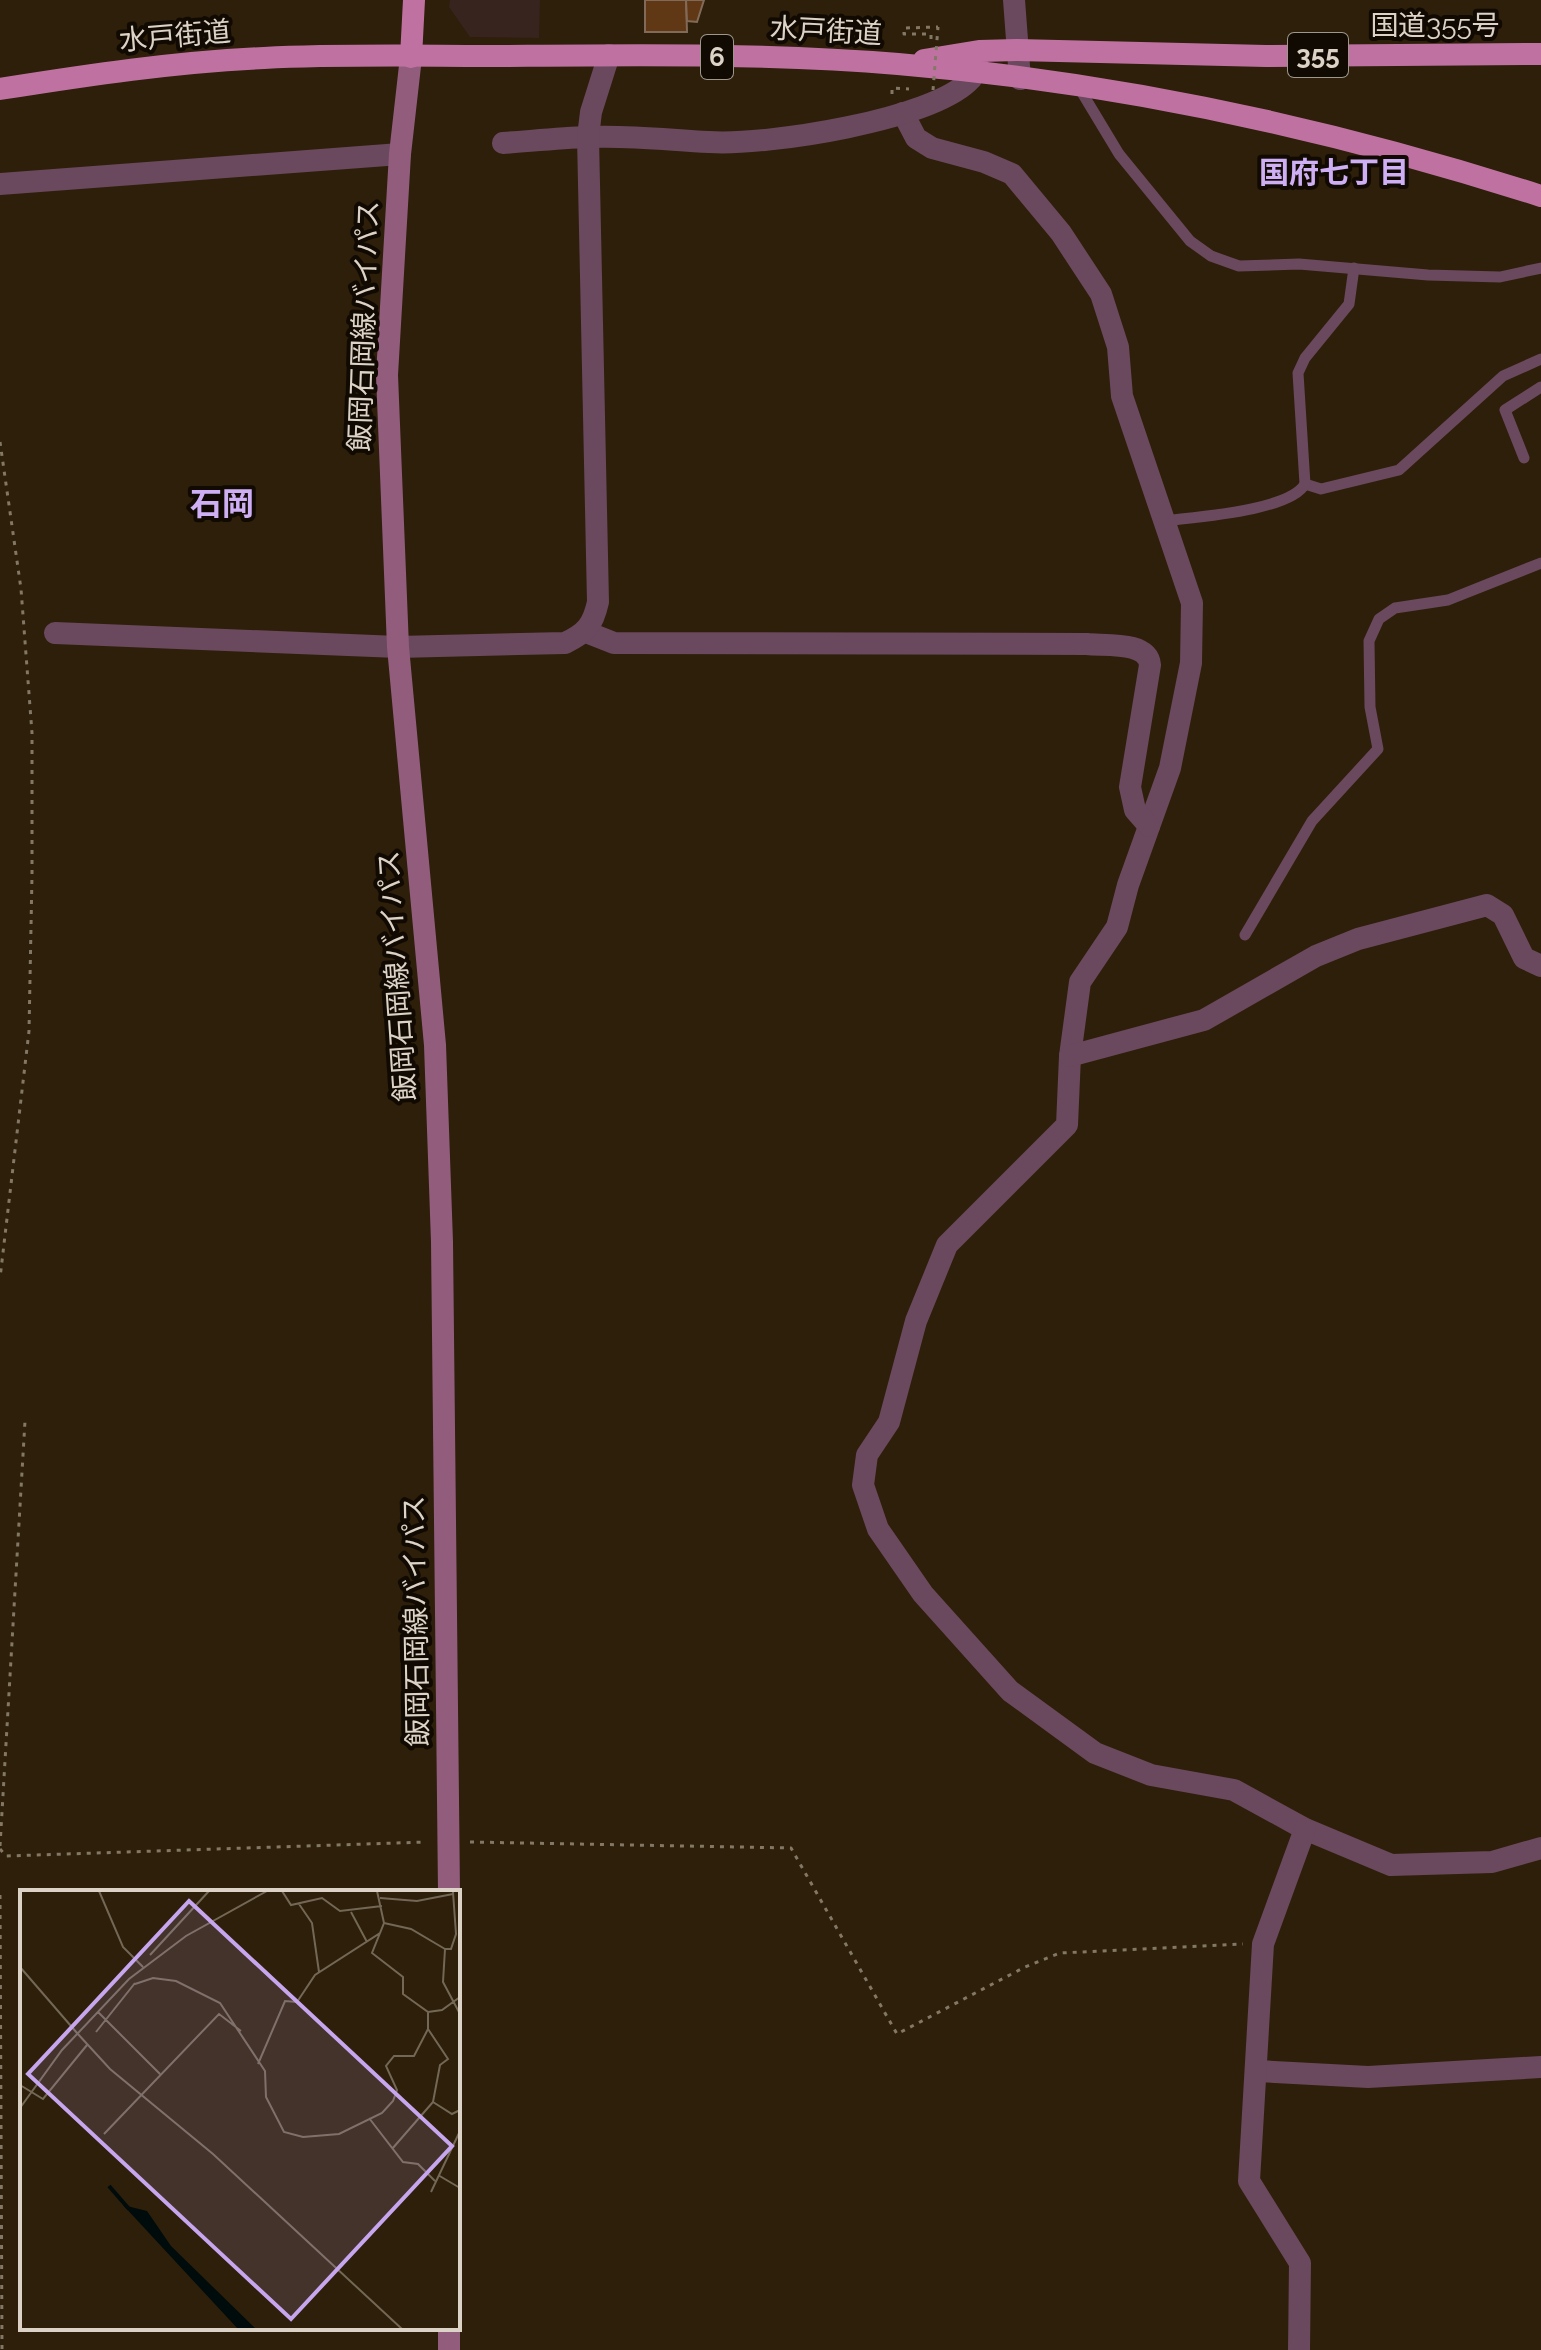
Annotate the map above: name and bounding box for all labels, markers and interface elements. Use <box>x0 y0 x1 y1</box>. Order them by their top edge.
street label: 国道355号 <box>1370 9 1500 42</box>
street label: 水戸街道 <box>769 12 883 50</box>
street label: 水戸街道 <box>118 15 232 57</box>
road number: 355 <box>1288 33 1348 77</box>
road number: 6 <box>701 35 733 79</box>
district label: 国府七丁目 <box>1259 155 1409 190</box>
street label: 飯岡石岡線バイパス <box>343 200 385 452</box>
district label: 石岡 <box>190 485 254 522</box>
street label: 飯岡石岡線バイパス <box>372 849 422 1103</box>
street label: 飯岡石岡線バイパス <box>397 1495 435 1747</box>
inset map <box>20 1890 460 2330</box>

